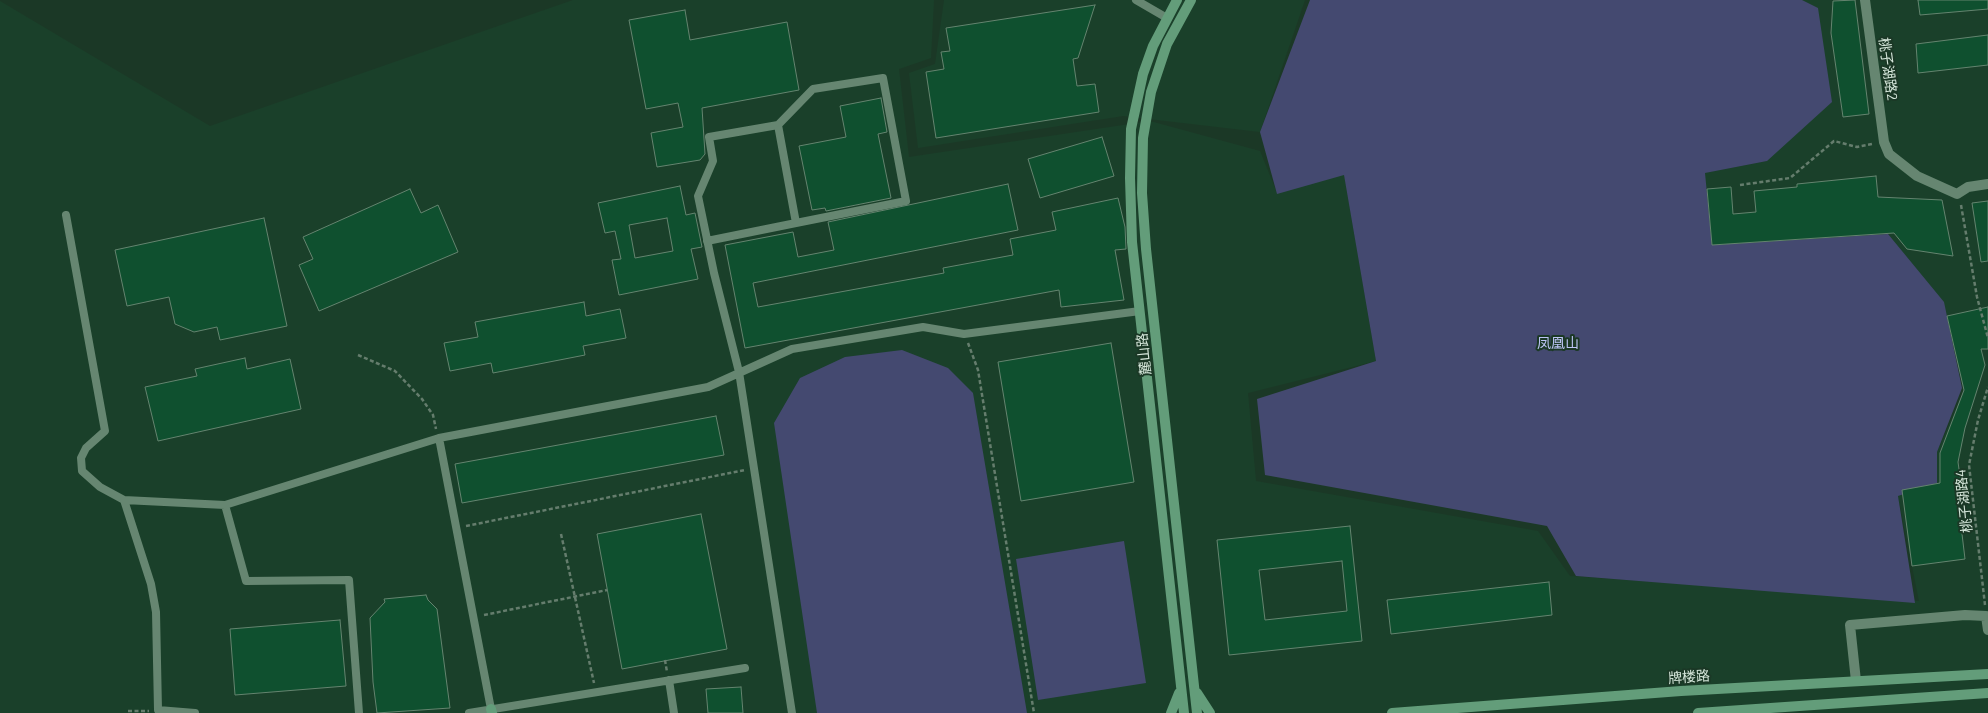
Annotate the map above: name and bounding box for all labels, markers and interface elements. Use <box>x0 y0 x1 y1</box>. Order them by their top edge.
street label: 桃子湖路2 <box>1875 36 1901 102</box>
street label: 麓山路 <box>1133 332 1155 376</box>
park label: 凤凰山 <box>1537 335 1579 351</box>
street label: 桃子湖路4 <box>1952 468 1976 534</box>
street label: 牌楼路 <box>1667 667 1711 687</box>

